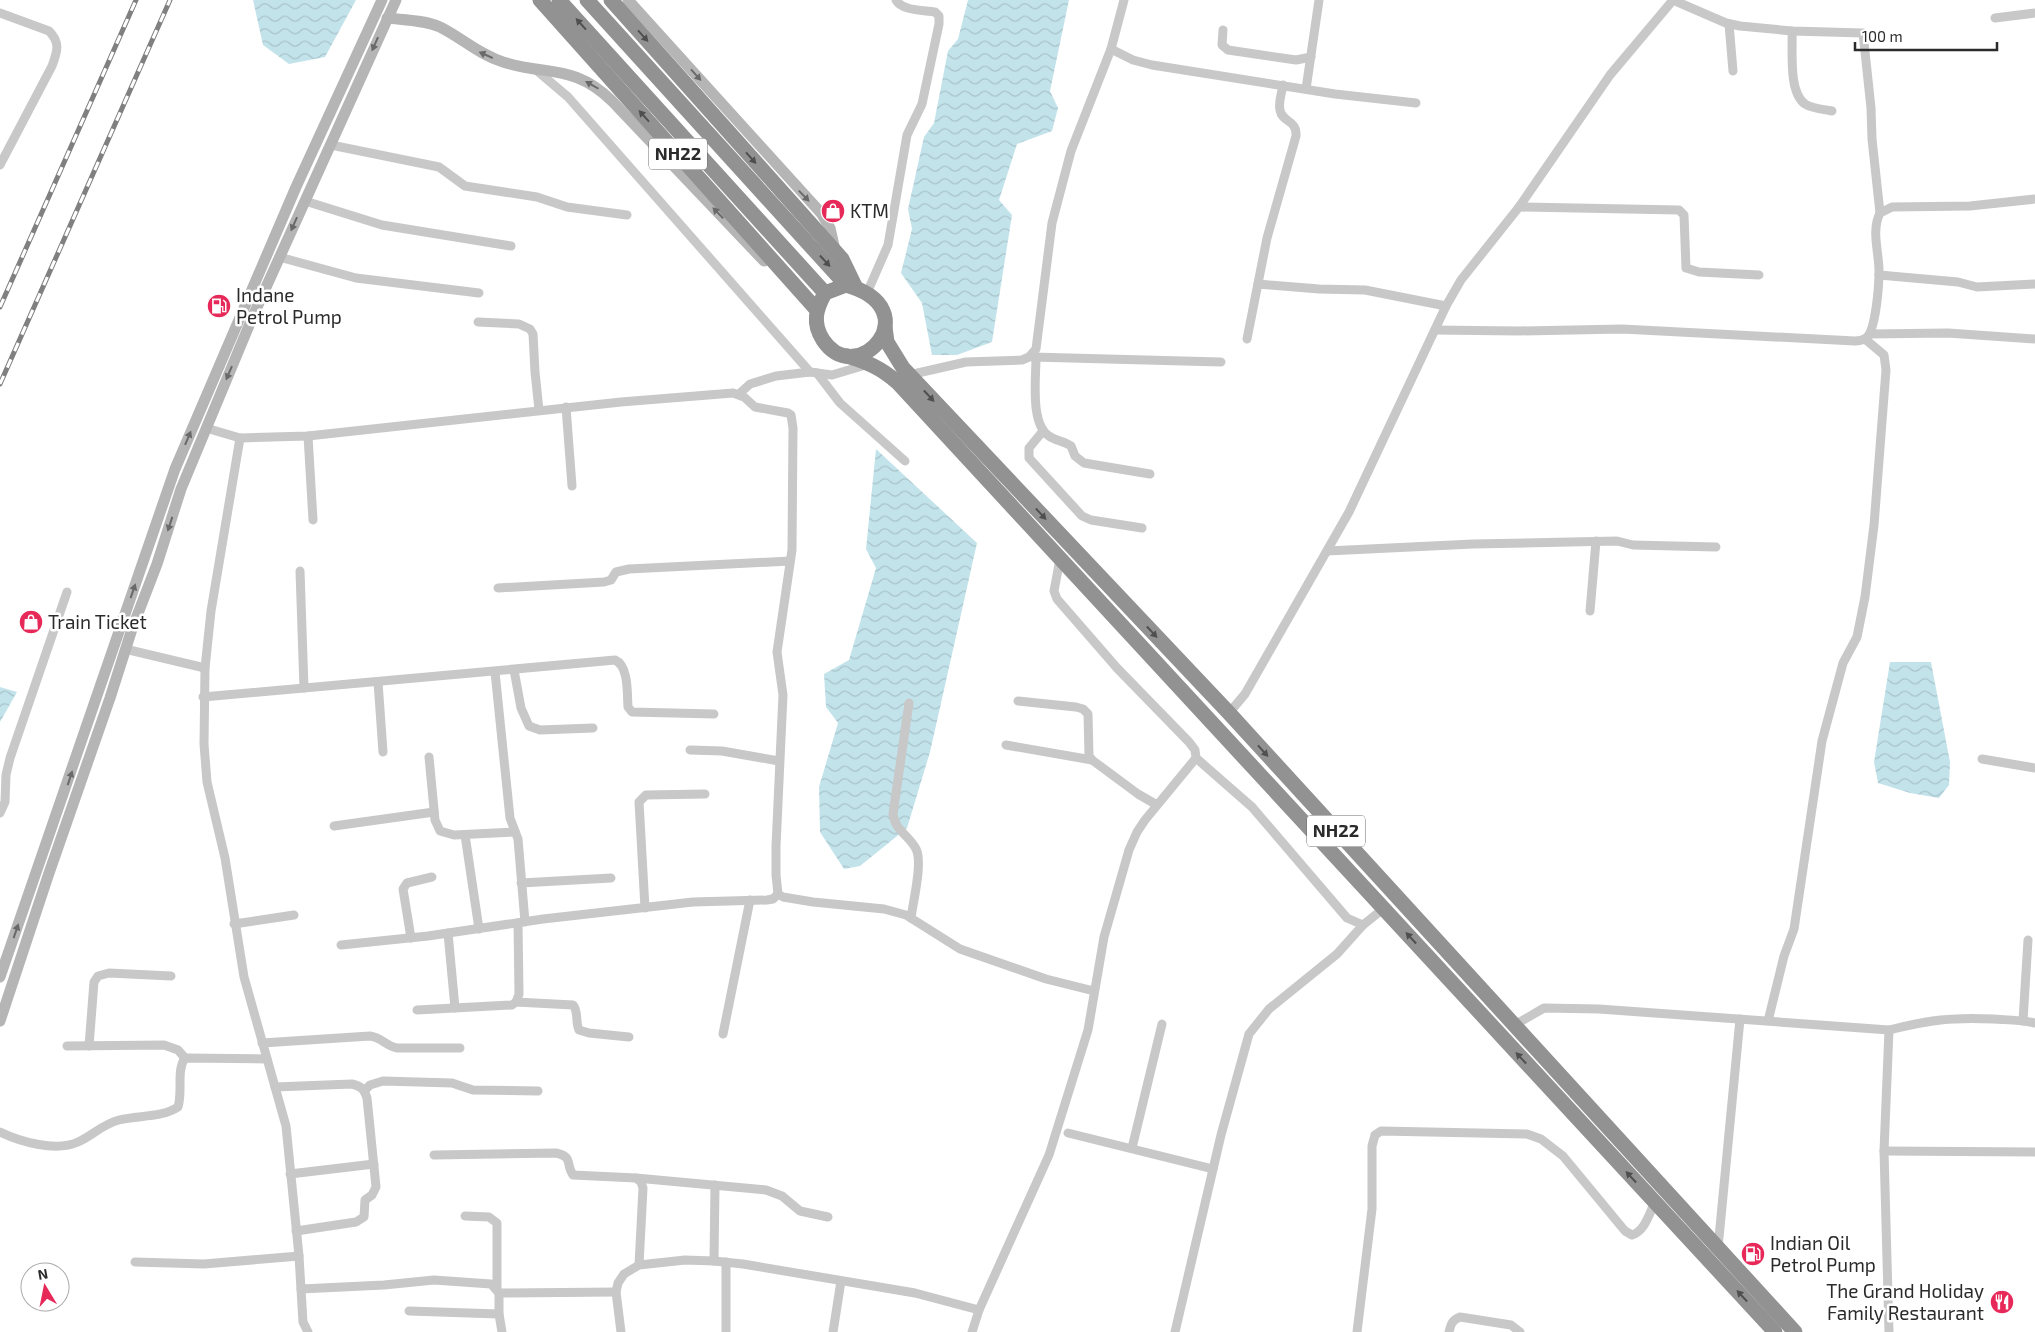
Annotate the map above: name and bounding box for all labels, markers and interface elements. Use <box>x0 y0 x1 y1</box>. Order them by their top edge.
one-way arrow <box>575 18 587 30</box>
scale bar <box>1855 20 1998 52</box>
text: 100 m <box>1862 27 1903 45</box>
one-way arrow <box>637 30 649 42</box>
one-way arrow <box>371 37 379 51</box>
one-way arrow <box>479 51 493 59</box>
one-way arrow <box>690 68 702 80</box>
one-way arrow <box>585 80 599 89</box>
one-way arrow <box>638 110 650 122</box>
road number: NH22 <box>649 138 707 170</box>
one-way arrow <box>745 151 757 163</box>
one-way arrow <box>798 189 810 201</box>
shop icon: KTM <box>820 198 846 224</box>
place label: KTM <box>850 199 889 222</box>
one-way arrow <box>712 207 724 219</box>
one-way arrow <box>290 217 298 231</box>
one-way arrow <box>819 254 831 266</box>
place label: Indane Petrol Pump <box>236 283 342 328</box>
fuel station icon: Indane Petrol Pump <box>206 293 232 319</box>
one-way arrow <box>224 366 232 380</box>
one-way arrow <box>923 390 935 402</box>
one-way arrow <box>185 431 193 445</box>
one-way arrow <box>1035 508 1047 520</box>
one-way arrow <box>165 517 173 532</box>
one-way arrow <box>129 583 137 598</box>
shop icon: Train Ticket <box>18 609 44 635</box>
place label: Train Ticket <box>48 610 147 633</box>
one-way arrow <box>1146 626 1158 638</box>
one-way arrow <box>1257 745 1269 757</box>
one-way arrow <box>66 770 74 785</box>
road number: NH22 <box>1307 816 1365 846</box>
one-way arrow <box>13 924 20 939</box>
one-way arrow <box>1405 933 1417 945</box>
one-way arrow <box>1515 1052 1527 1064</box>
one-way arrow <box>1625 1171 1637 1183</box>
place label: Indian Oil Petrol Pump <box>1770 1231 1876 1276</box>
fuel station icon: Indian Oil Petrol Pump <box>1740 1241 1766 1267</box>
north arrow <box>20 1262 70 1312</box>
text: N <box>36 1264 49 1283</box>
place label: The Grand Holiday Family Restaurant <box>1826 1279 1984 1324</box>
restaurant icon: The Grand Holiday Family Restaurant <box>1989 1289 2015 1315</box>
one-way arrow <box>1736 1291 1748 1303</box>

